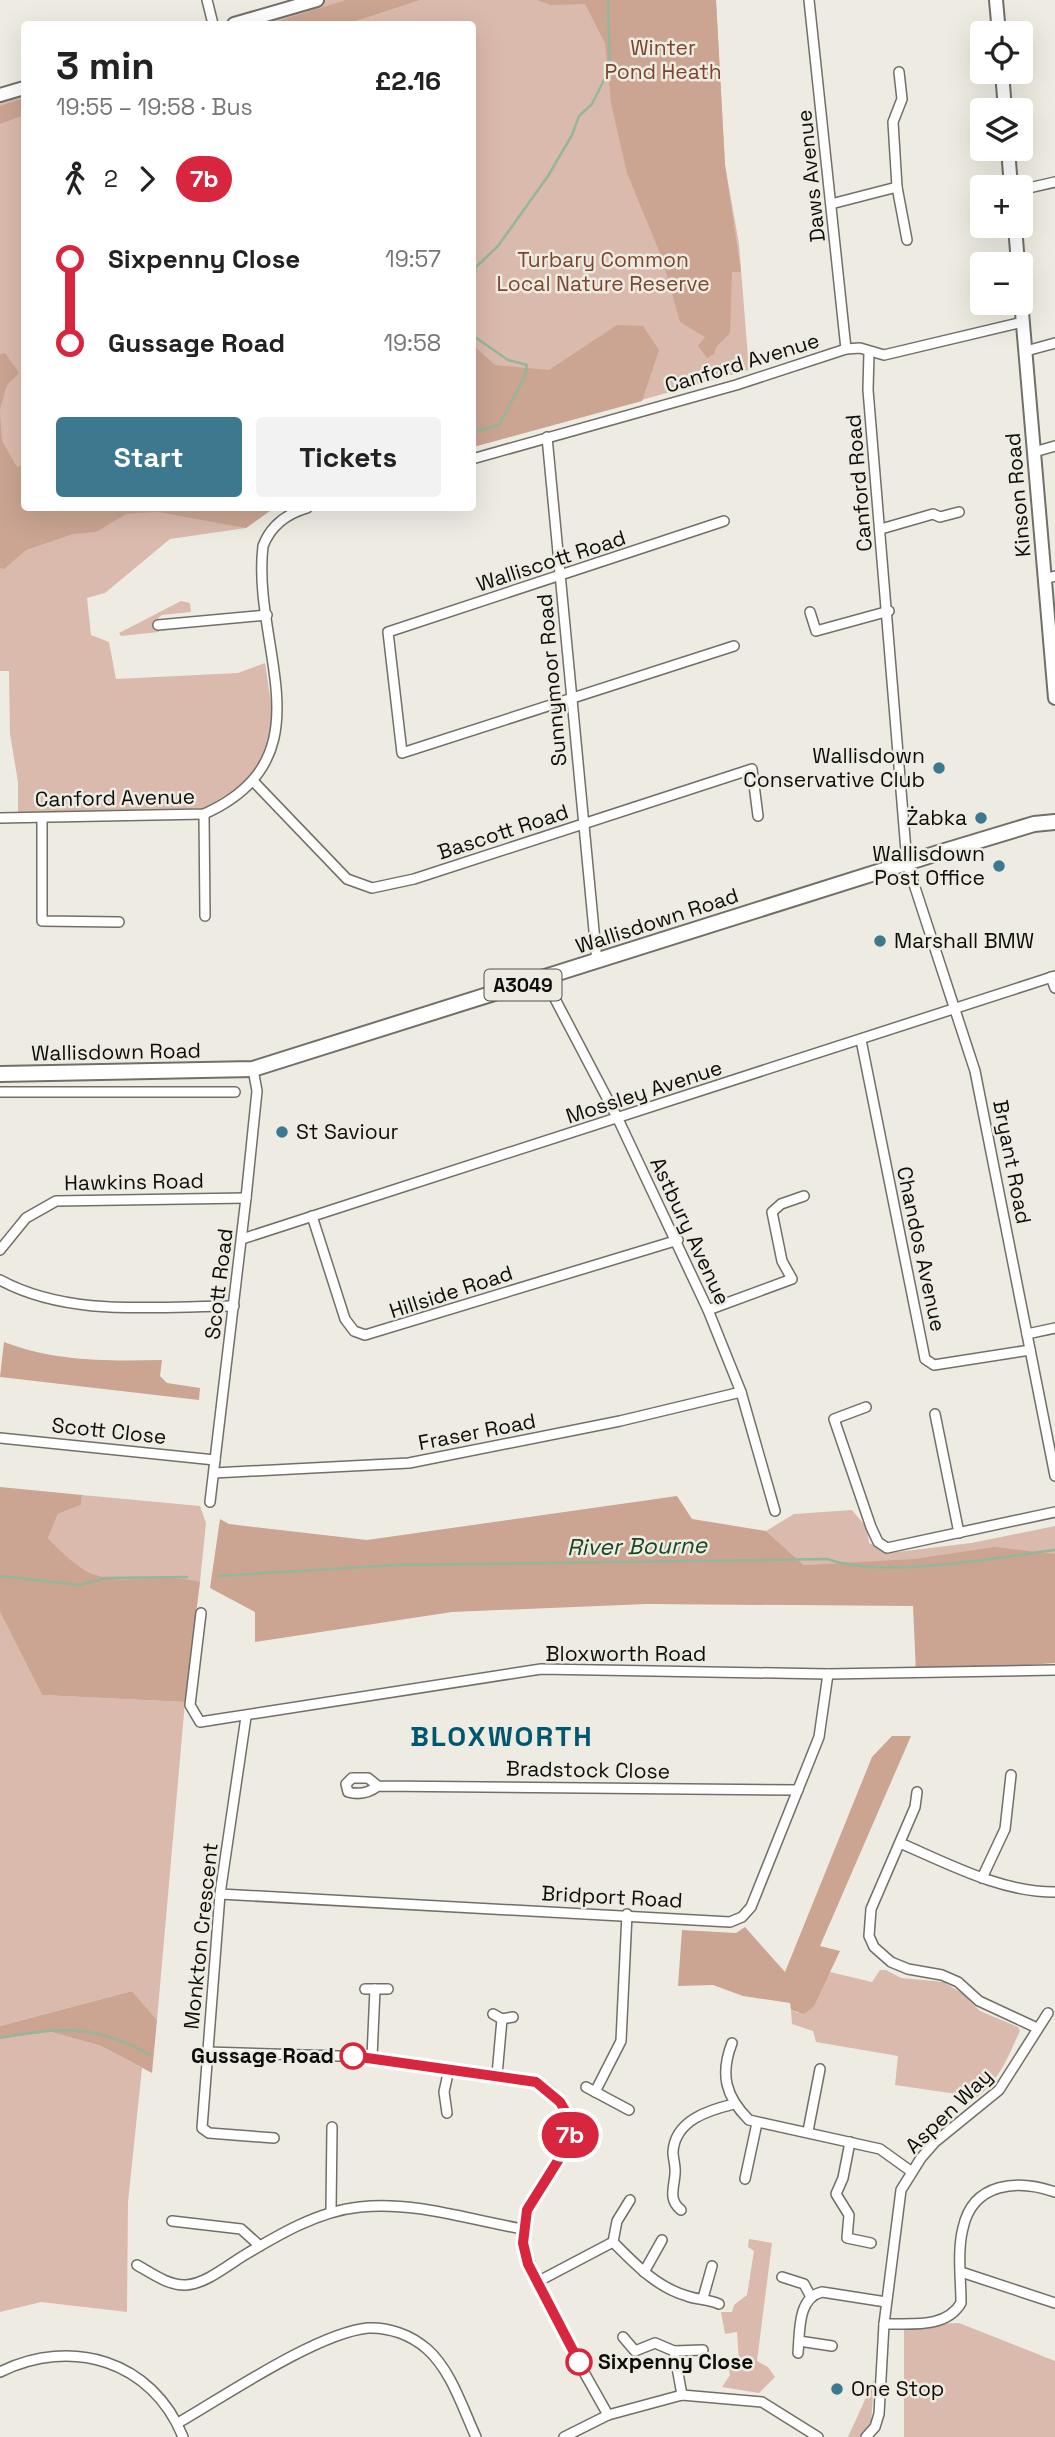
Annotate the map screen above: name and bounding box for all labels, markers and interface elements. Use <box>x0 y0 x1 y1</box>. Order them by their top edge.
map controls <box>970 21 1033 315</box>
button: locate <box>970 21 1033 84</box>
park label: Winter Pond Heath <box>604 34 722 85</box>
text: 3 min <box>56 42 155 90</box>
text: £2.16 <box>375 64 441 98</box>
text: 19:55 – 19:58 · Bus <box>56 92 253 122</box>
button: layers <box>970 98 1033 161</box>
street label: Daws Avenue <box>790 109 831 244</box>
icon: walk <box>56 160 94 198</box>
icon: forward <box>128 160 166 198</box>
text: 7b <box>190 163 218 194</box>
text: 2 <box>104 164 118 194</box>
button: + <box>970 175 1033 238</box>
text: Sixpenny Close <box>108 242 300 276</box>
text: 19:57 <box>385 244 441 274</box>
park label: Turbary Common Local Nature Reserve <box>496 246 710 297</box>
button: − <box>970 252 1033 315</box>
text: Gussage Road <box>108 326 285 360</box>
street label: Canford Avenue <box>661 326 822 399</box>
text: 19:58 <box>383 328 441 358</box>
street label: Canford Road <box>839 413 878 553</box>
button: Start <box>56 417 242 497</box>
button: Tickets <box>256 417 441 497</box>
street label: Kinson Road <box>999 432 1036 558</box>
street label: Walliscott Road <box>473 524 629 597</box>
street label: Sunnymoor Road <box>531 593 572 767</box>
place label: Wallisdown Conservative Club <box>743 742 925 793</box>
marker: Wallisdown Conservative Club <box>931 760 947 776</box>
street label: Canford Avenue <box>35 783 195 812</box>
street label: Bascott Road <box>434 798 572 865</box>
place label: Żabka <box>906 804 967 831</box>
marker: Żabka <box>973 810 989 826</box>
place label: Wallisdown Post Office <box>872 840 985 891</box>
marker: Wallisdown Post Office <box>991 858 1007 874</box>
street label: Wallisdown Road <box>572 881 742 960</box>
place label: Marshall BMW <box>894 927 1034 954</box>
marker: Marshall BMW <box>872 933 888 949</box>
road number: A3049 <box>484 970 562 1001</box>
street label: Wallisdown Road <box>31 1037 201 1066</box>
street label: Mossley Avenue <box>562 1054 726 1130</box>
street label: Bryant Road <box>987 1098 1038 1226</box>
place label: St Saviour <box>296 1118 399 1145</box>
marker: St Saviour <box>274 1124 290 1140</box>
street label: Astbury Avenue <box>644 1153 737 1309</box>
street label: Chandos Avenue <box>891 1164 952 1334</box>
street label: Hawkins Road <box>64 1167 204 1196</box>
street label: Scott Road <box>198 1227 239 1341</box>
street label: Hillside Road <box>386 1259 516 1324</box>
street label: Fraser Road <box>416 1407 538 1456</box>
street label: Scott Close <box>50 1411 168 1450</box>
water label: River Bourne <box>567 1530 709 1562</box>
street label: Bloxworth Road <box>546 1640 706 1667</box>
district label: BLOXWORTH <box>410 1718 594 1754</box>
street label: Bradstock Close <box>506 1755 670 1784</box>
street label: Monkton Crescent <box>177 1841 224 2031</box>
street label: Bridport Road <box>541 1879 683 1914</box>
place label: Gussage Road <box>191 2042 334 2069</box>
marker: Gussage Road <box>340 2043 366 2069</box>
street label: Aspen Way <box>899 2062 998 2159</box>
line badge: 7b <box>538 2112 602 2158</box>
text: 7b <box>556 2119 584 2150</box>
place label: Sixpenny Close <box>598 2348 753 2375</box>
marker: Sixpenny Close <box>566 2349 592 2375</box>
place label: One Stop <box>851 2375 944 2402</box>
marker: One Stop <box>829 2381 845 2397</box>

